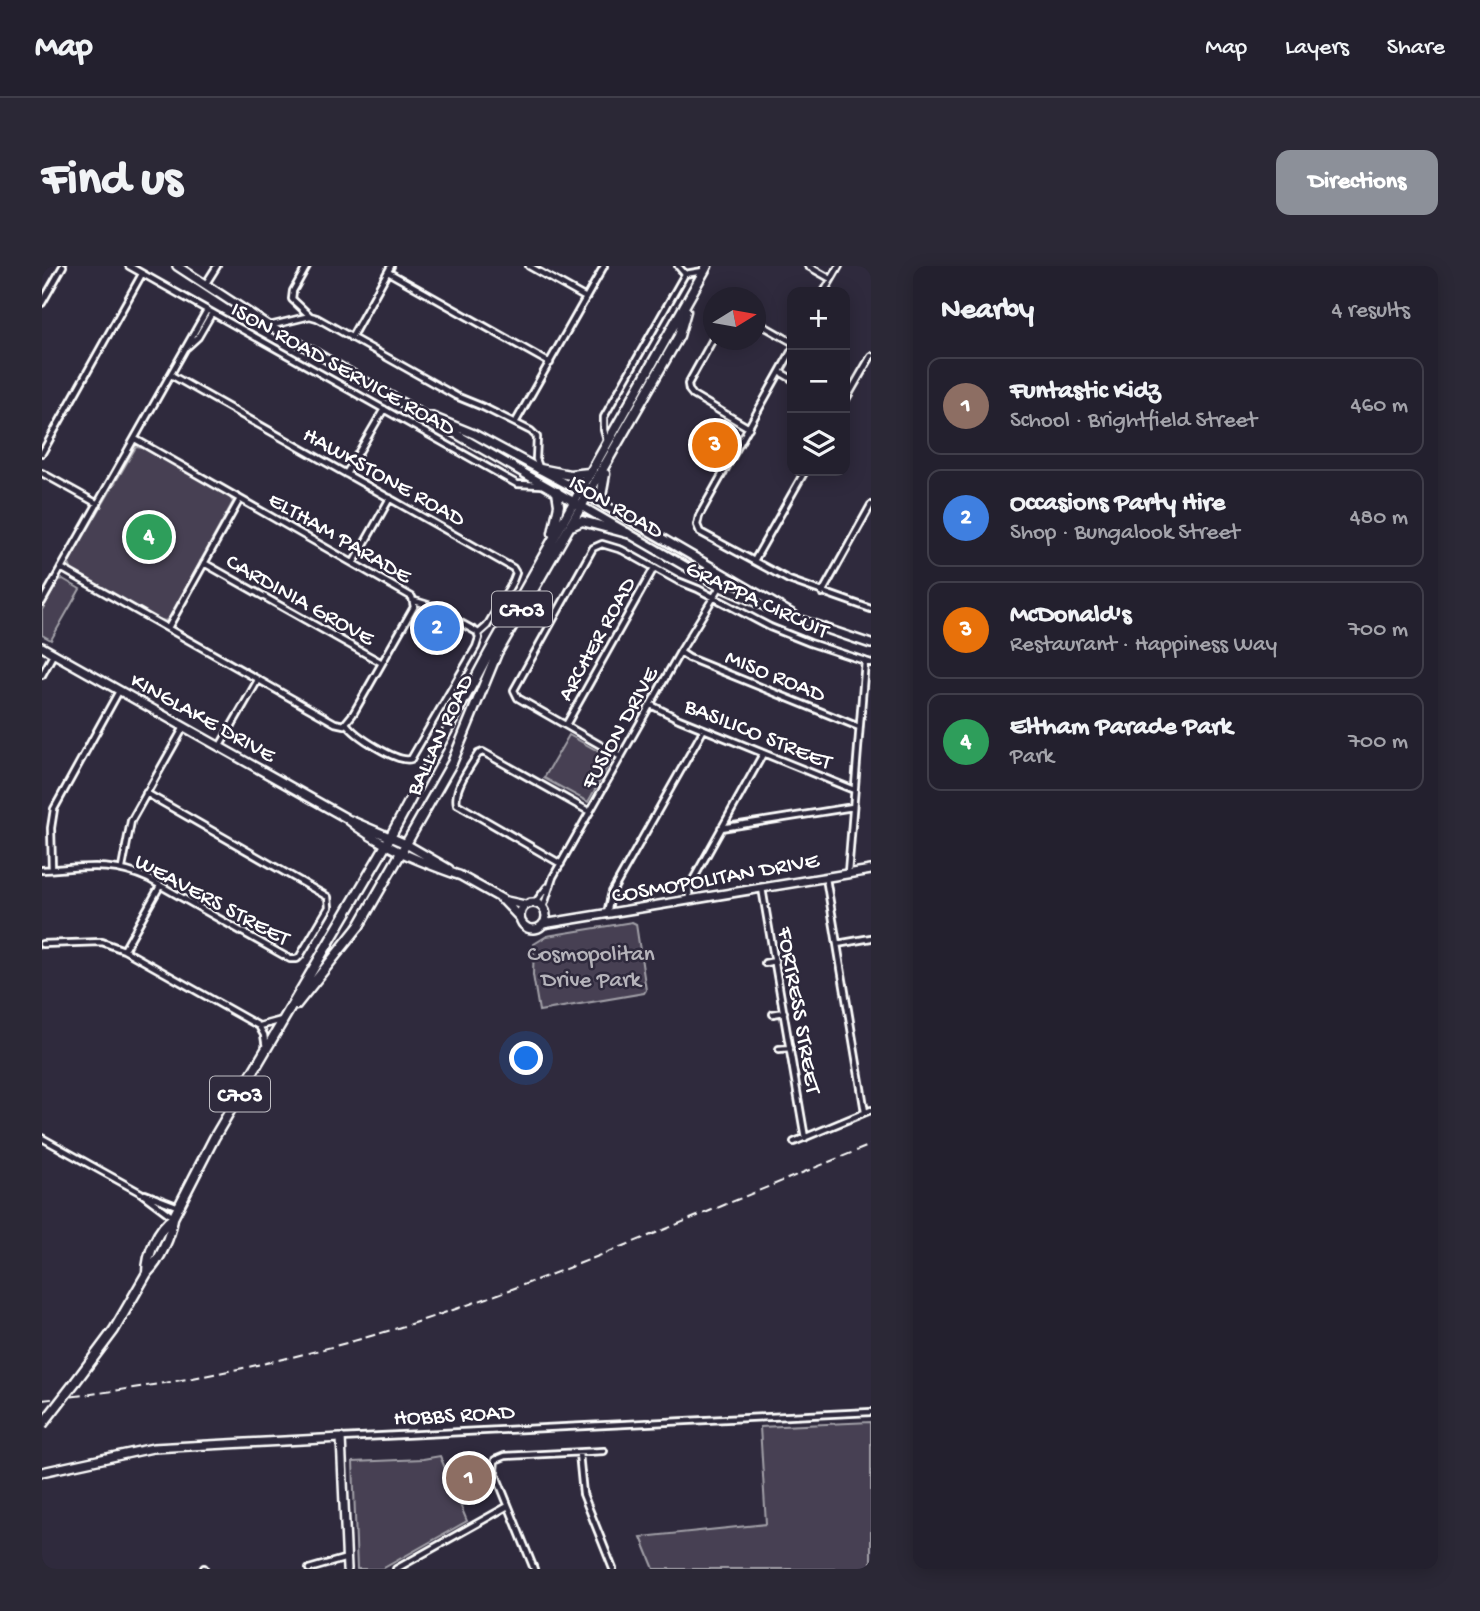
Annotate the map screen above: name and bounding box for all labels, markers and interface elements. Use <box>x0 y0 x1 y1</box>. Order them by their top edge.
text: Map <box>35 29 92 67</box>
text: Map <box>1205 34 1247 63</box>
text: Layers <box>1285 34 1349 63</box>
text: Share <box>1387 34 1445 63</box>
button: Directions <box>1276 150 1438 215</box>
text: Find us <box>42 153 182 211</box>
north arrow <box>703 287 766 350</box>
map controls <box>787 287 850 476</box>
button: + <box>787 287 850 350</box>
text: Nearby <box>941 294 1034 329</box>
street label: ISON ROAD SERVICE ROAD <box>225 297 460 444</box>
text: 4 results <box>1331 298 1410 325</box>
button: − <box>787 350 850 413</box>
text: Funtastic Kidz <box>1010 377 1160 408</box>
text: 1 <box>961 393 971 420</box>
text: 460 m <box>1351 393 1408 420</box>
text: School · Brightfield Street <box>1010 408 1257 435</box>
button: layers <box>787 413 850 476</box>
pin: 3 <box>692 419 738 471</box>
street label: HAWKSTONE ROAD <box>297 422 470 534</box>
street label: ISON ROAD <box>563 470 668 546</box>
street label: ELTHAM PARADE <box>263 487 417 592</box>
text: Occasions Party Hire <box>1010 489 1225 520</box>
text: 2 <box>960 505 972 532</box>
text: 480 m <box>1350 505 1408 532</box>
pin: 4 <box>126 511 172 563</box>
text: Shop · Bungalook Street <box>1010 520 1240 547</box>
street label: CARDINIA GROVE <box>220 549 380 654</box>
street label: GRAPPA CIRCUIT <box>681 556 833 647</box>
street label: ARCHER ROAD <box>553 572 644 706</box>
road number: C703 <box>492 592 552 626</box>
text: McDonald's <box>1010 601 1131 632</box>
pin: 2 <box>414 602 460 654</box>
text: 3 <box>960 617 972 644</box>
text: 700 m <box>1348 617 1408 644</box>
text: Restaurant · Happiness Way <box>1010 632 1277 659</box>
street label: MISO ROAD <box>721 645 830 710</box>
street label: FUSION DRIVE <box>576 662 666 795</box>
street label: KINGLAKE DRIVE <box>125 668 281 771</box>
street label: BALLAN ROAD <box>401 670 481 801</box>
street label: BASILICO STREET <box>679 693 836 777</box>
text: Eltham Parade Park <box>1010 713 1232 744</box>
text: 4 <box>961 729 971 756</box>
text: 700 m <box>1348 729 1408 756</box>
text: Park <box>1010 744 1054 771</box>
street label: COSMOPOLITAN DRIVE <box>610 848 823 911</box>
street label: WEAVERS STREET <box>129 849 295 954</box>
street label: FORTRESS STREET <box>769 924 826 1097</box>
park label: Cosmopolitan Drive Park <box>527 942 655 995</box>
your location <box>509 1041 543 1075</box>
road number: C703 <box>210 1076 270 1112</box>
street label: HOBBS ROAD <box>393 1400 516 1433</box>
pin: 1 <box>446 1452 492 1504</box>

